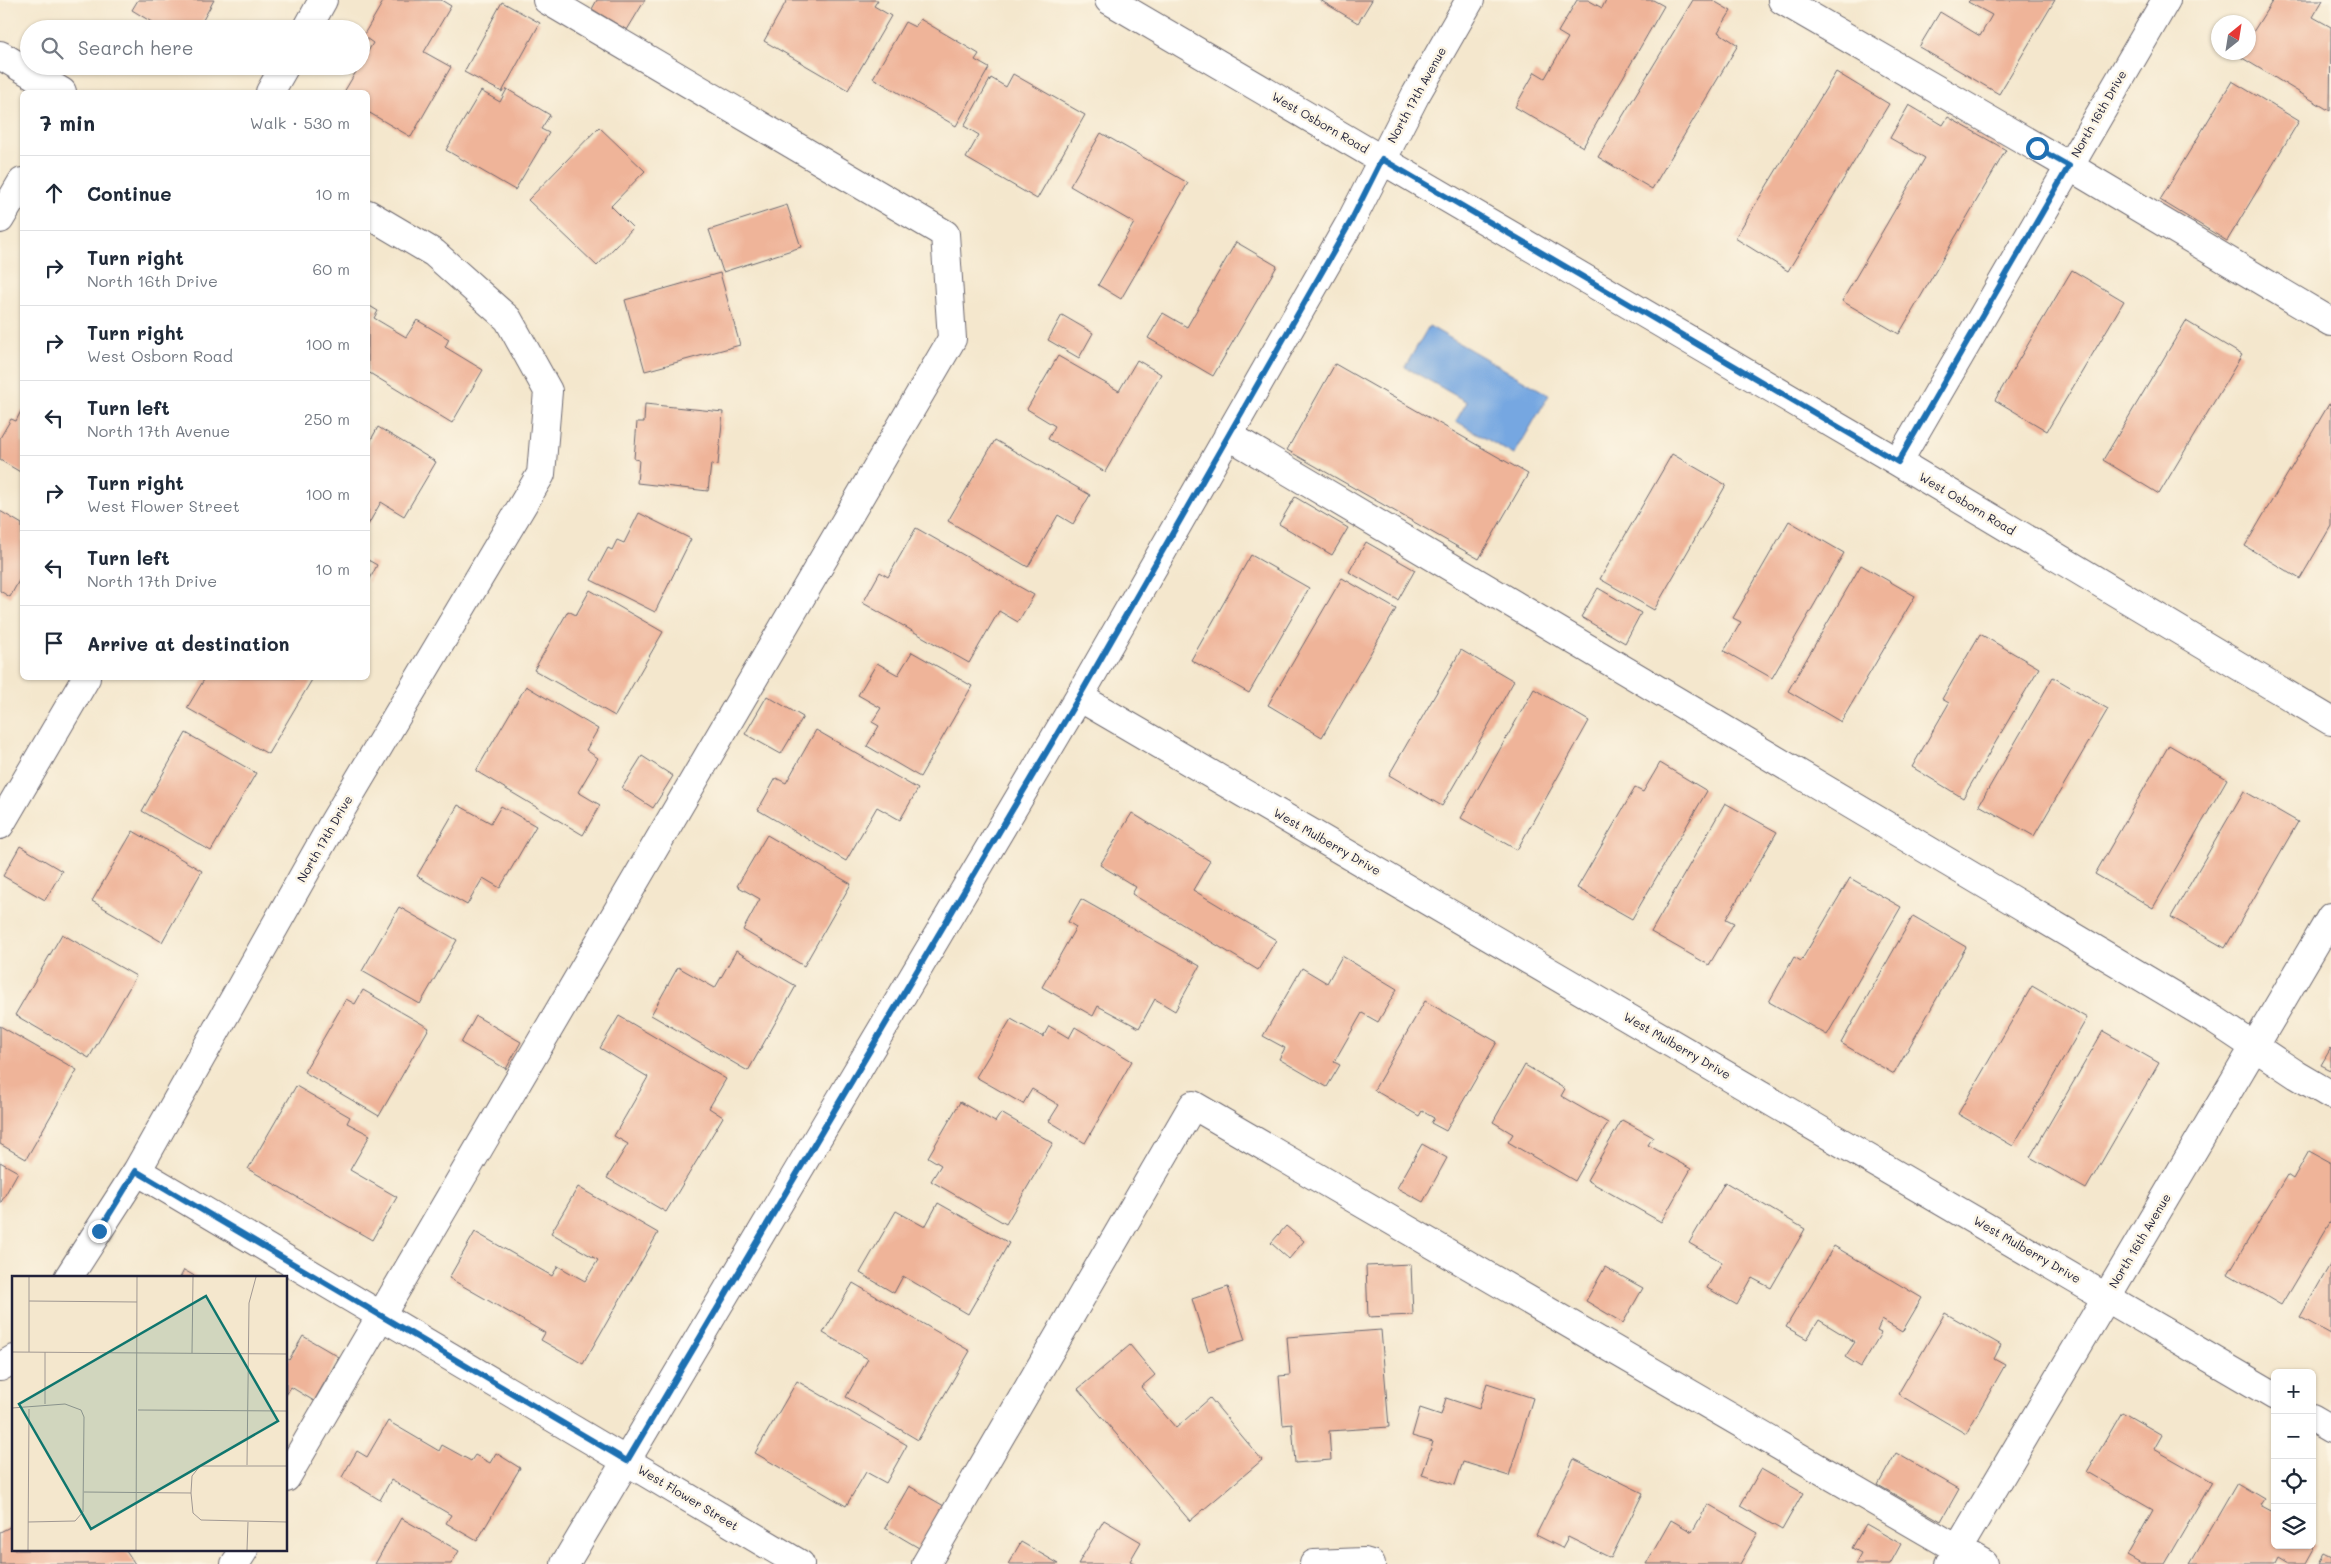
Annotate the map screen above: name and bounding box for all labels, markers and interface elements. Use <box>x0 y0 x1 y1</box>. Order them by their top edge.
north arrow <box>2211 15 2256 60</box>
search box <box>20 20 370 75</box>
icon: search <box>38 34 66 62</box>
text: Search here <box>78 35 194 60</box>
street label: North 17th Avenue <box>1383 44 1449 145</box>
street label: North 16th Drive <box>2067 67 2130 160</box>
street label: West Osborn Road <box>1269 88 1372 157</box>
text: 7 min <box>40 109 95 136</box>
text: Walk · 530 m <box>250 112 350 133</box>
route start <box>2026 137 2049 160</box>
icon: ahead <box>40 179 68 207</box>
text: Continue <box>87 181 172 206</box>
text: 10 m <box>315 183 350 204</box>
text: Turn right <box>87 245 184 270</box>
icon: right <box>40 254 68 282</box>
text: 60 m <box>313 258 350 279</box>
text: North 16th Drive <box>87 270 218 291</box>
text: Turn right <box>87 320 184 345</box>
icon: right <box>40 329 68 357</box>
text: 100 m <box>305 333 350 354</box>
text: West Osborn Road <box>87 345 233 366</box>
text: Turn left <box>87 395 170 420</box>
icon: left <box>40 404 68 432</box>
text: 250 m <box>304 408 350 429</box>
text: North 17th Avenue <box>87 420 230 441</box>
street label: West Osborn Road <box>1916 468 2019 538</box>
text: Turn right <box>87 470 184 495</box>
icon: right <box>40 479 68 507</box>
text: 100 m <box>305 483 350 504</box>
text: West Flower Street <box>87 495 240 516</box>
text: Turn left <box>87 545 170 570</box>
icon: left <box>40 554 68 582</box>
text: 10 m <box>315 558 350 579</box>
text: North 17th Drive <box>87 570 217 591</box>
icon: arrive <box>40 629 68 657</box>
text: Arrive at destination <box>87 631 290 656</box>
street label: North 17th Drive <box>293 792 355 885</box>
street label: West Mulberry Drive <box>1271 804 1384 878</box>
street label: West Mulberry Drive <box>1621 1008 1734 1082</box>
street label: North 16th Avenue <box>2104 1190 2174 1291</box>
street label: West Mulberry Drive <box>1971 1212 2084 1286</box>
route end <box>88 1220 111 1243</box>
inset map <box>12 1276 288 1552</box>
map controls <box>2271 1369 2316 1549</box>
button: + <box>2271 1369 2316 1414</box>
button: − <box>2271 1414 2316 1459</box>
button: locate <box>2271 1459 2316 1504</box>
street label: West Flower Street <box>635 1461 742 1534</box>
button: layers <box>2271 1504 2316 1549</box>

